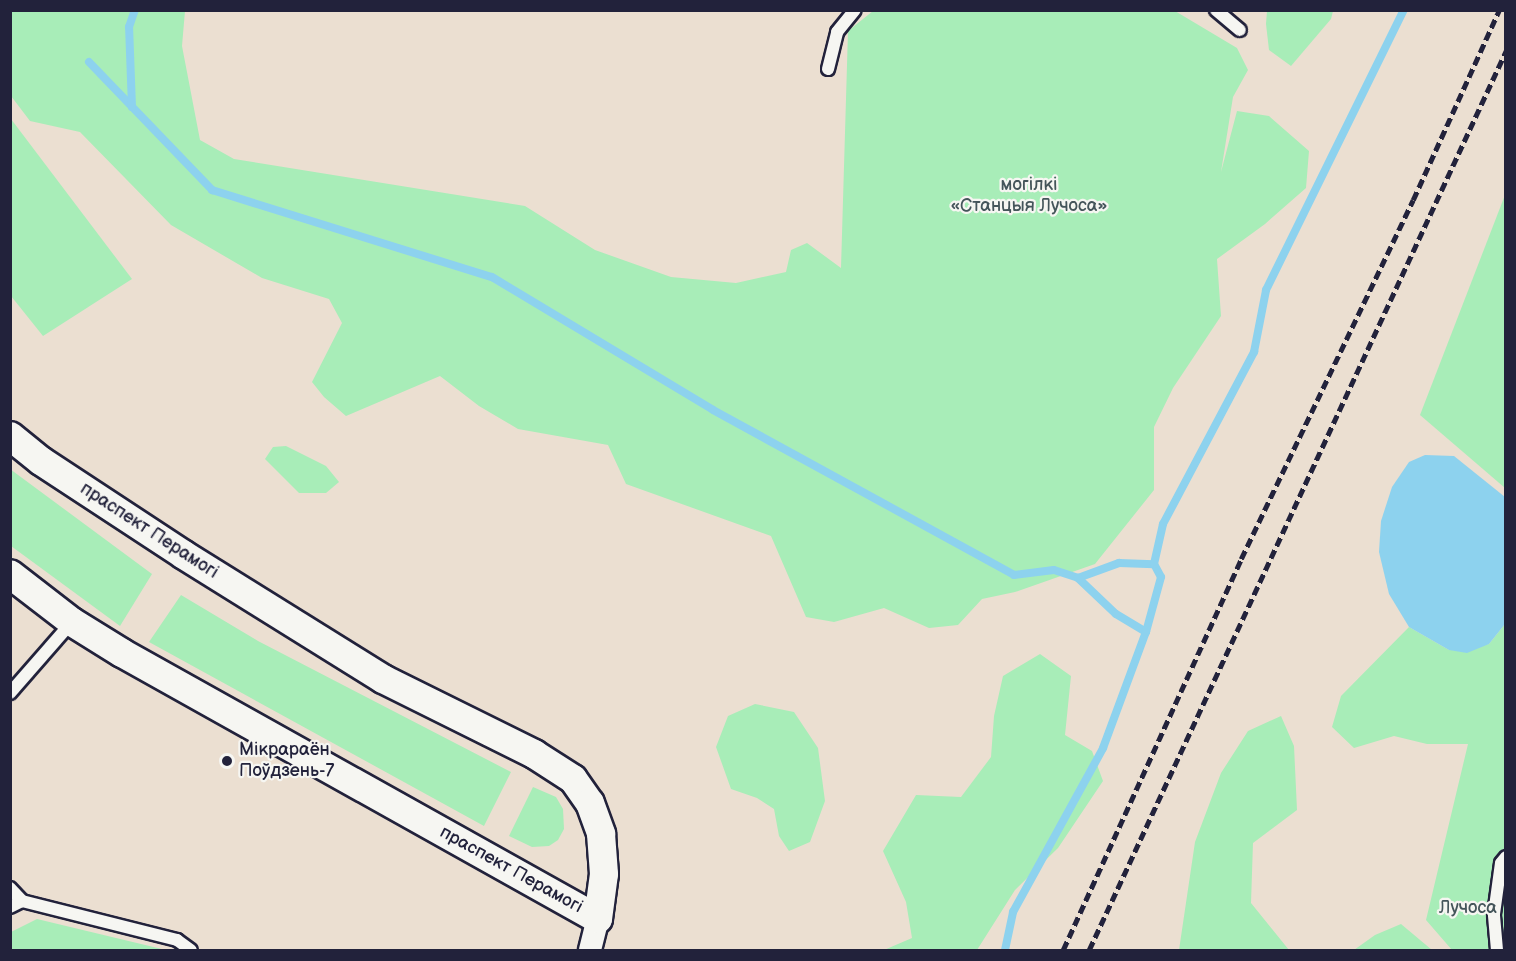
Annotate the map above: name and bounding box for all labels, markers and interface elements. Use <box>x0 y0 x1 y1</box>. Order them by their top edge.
park label: могілкі «Станцыя Лучоса» <box>951 175 1107 218</box>
street label: праспект Перамогі <box>76 478 222 584</box>
place label: Мікрараён Поўдзень-7 <box>239 740 334 783</box>
marker: Мікрараён Поўдзень-7 <box>220 754 234 768</box>
street label: праспект Перамогі <box>436 822 586 918</box>
park label: Лучоса <box>1439 897 1497 919</box>

